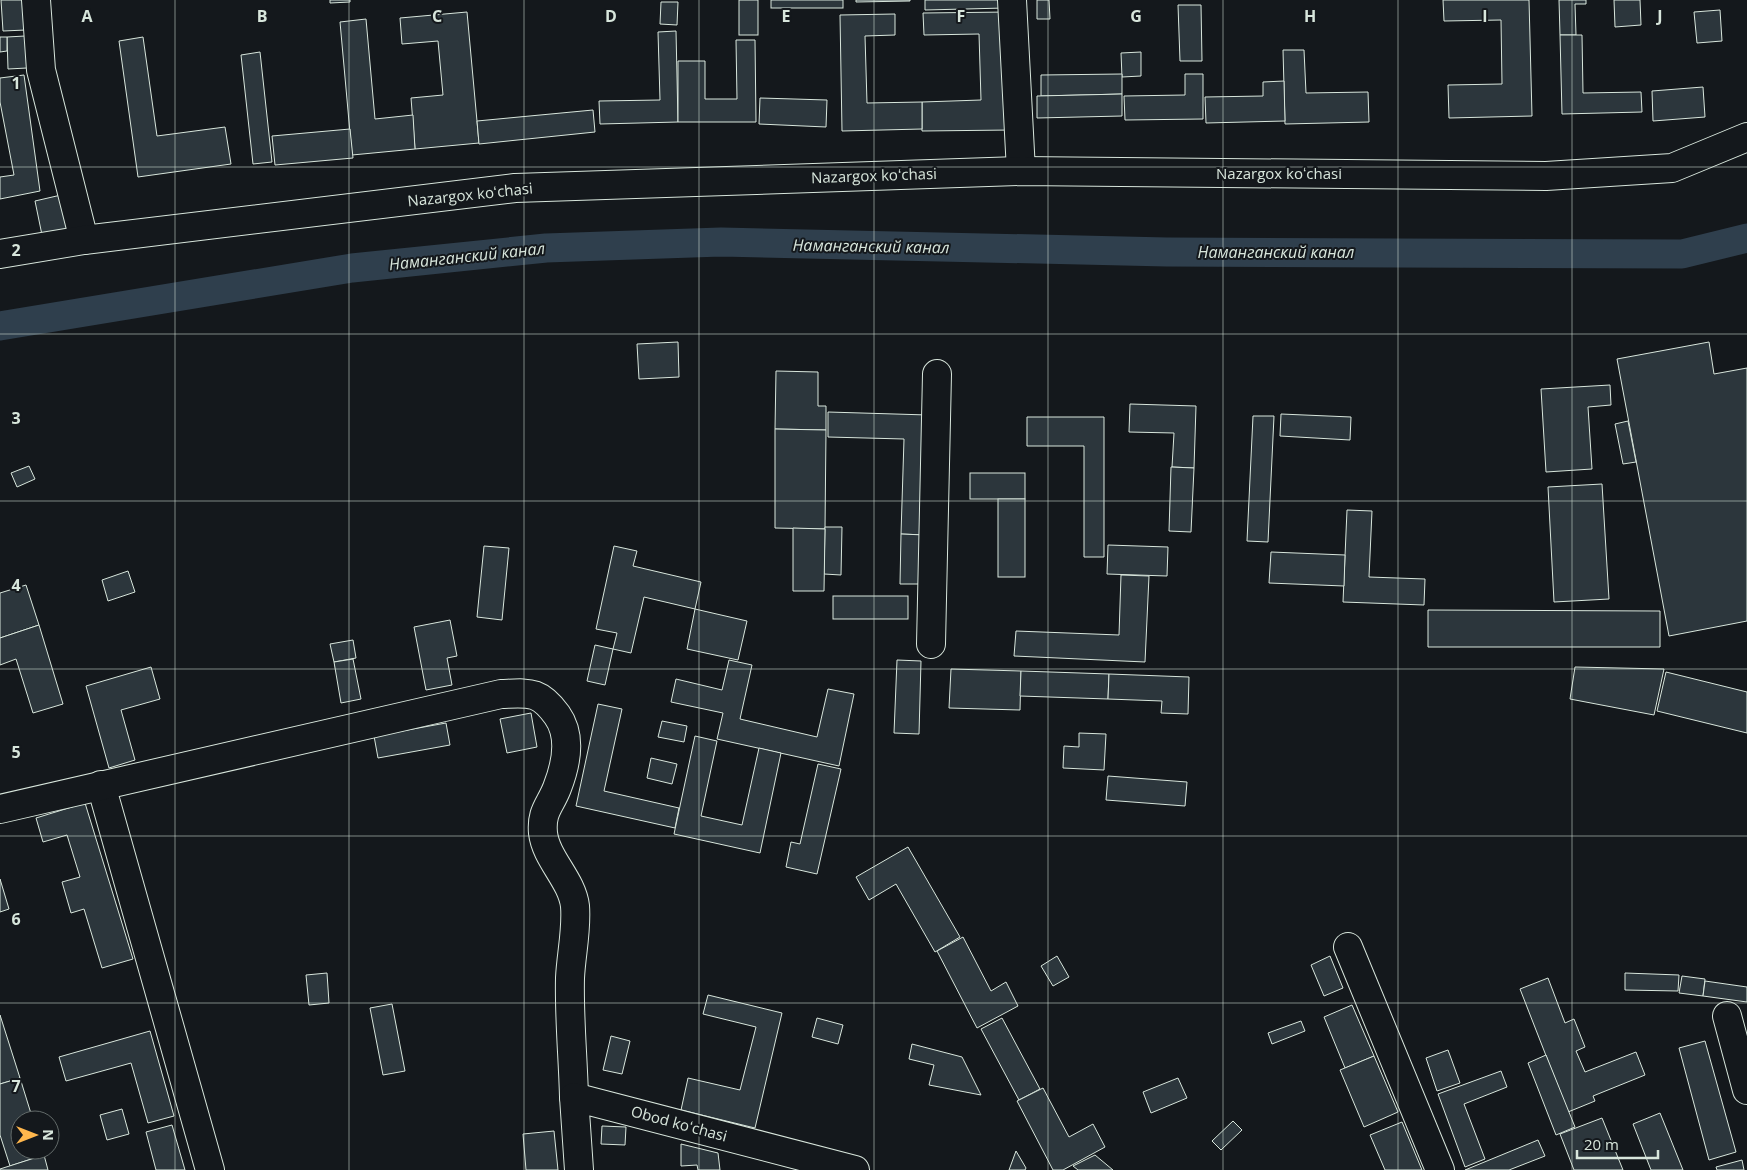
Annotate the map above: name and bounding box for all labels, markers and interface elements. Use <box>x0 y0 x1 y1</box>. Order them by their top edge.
text: A <box>81 5 93 27</box>
text: B <box>257 5 267 27</box>
text: C <box>432 5 442 27</box>
text: D <box>605 5 617 27</box>
text: E <box>782 5 791 27</box>
text: F <box>957 5 965 27</box>
text: G <box>1130 5 1142 27</box>
text: H <box>1304 5 1316 27</box>
text: I <box>1482 5 1488 27</box>
text: J <box>1655 5 1663 27</box>
text: 1 <box>11 72 21 94</box>
street label: Nazargox koʻchasi <box>811 163 937 187</box>
street label: Nazargox koʻchasi <box>1216 163 1342 183</box>
street label: Nazargox koʻchasi <box>406 177 534 211</box>
water label: Наманганский канал <box>792 234 950 258</box>
water label: Наманганский канал <box>388 237 547 275</box>
text: 2 <box>11 239 21 261</box>
water label: Наманганский канал <box>1198 241 1355 263</box>
text: 3 <box>11 407 21 429</box>
text: 4 <box>11 574 21 596</box>
text: 5 <box>11 741 21 763</box>
text: 6 <box>11 908 21 930</box>
text: 7 <box>11 1075 21 1097</box>
street label: Obod koʻchasi <box>629 1101 730 1145</box>
north arrow <box>10 1110 60 1160</box>
scale bar <box>1577 1128 1658 1160</box>
text: N <box>39 1129 58 1141</box>
text: 20 m <box>1584 1134 1619 1154</box>

